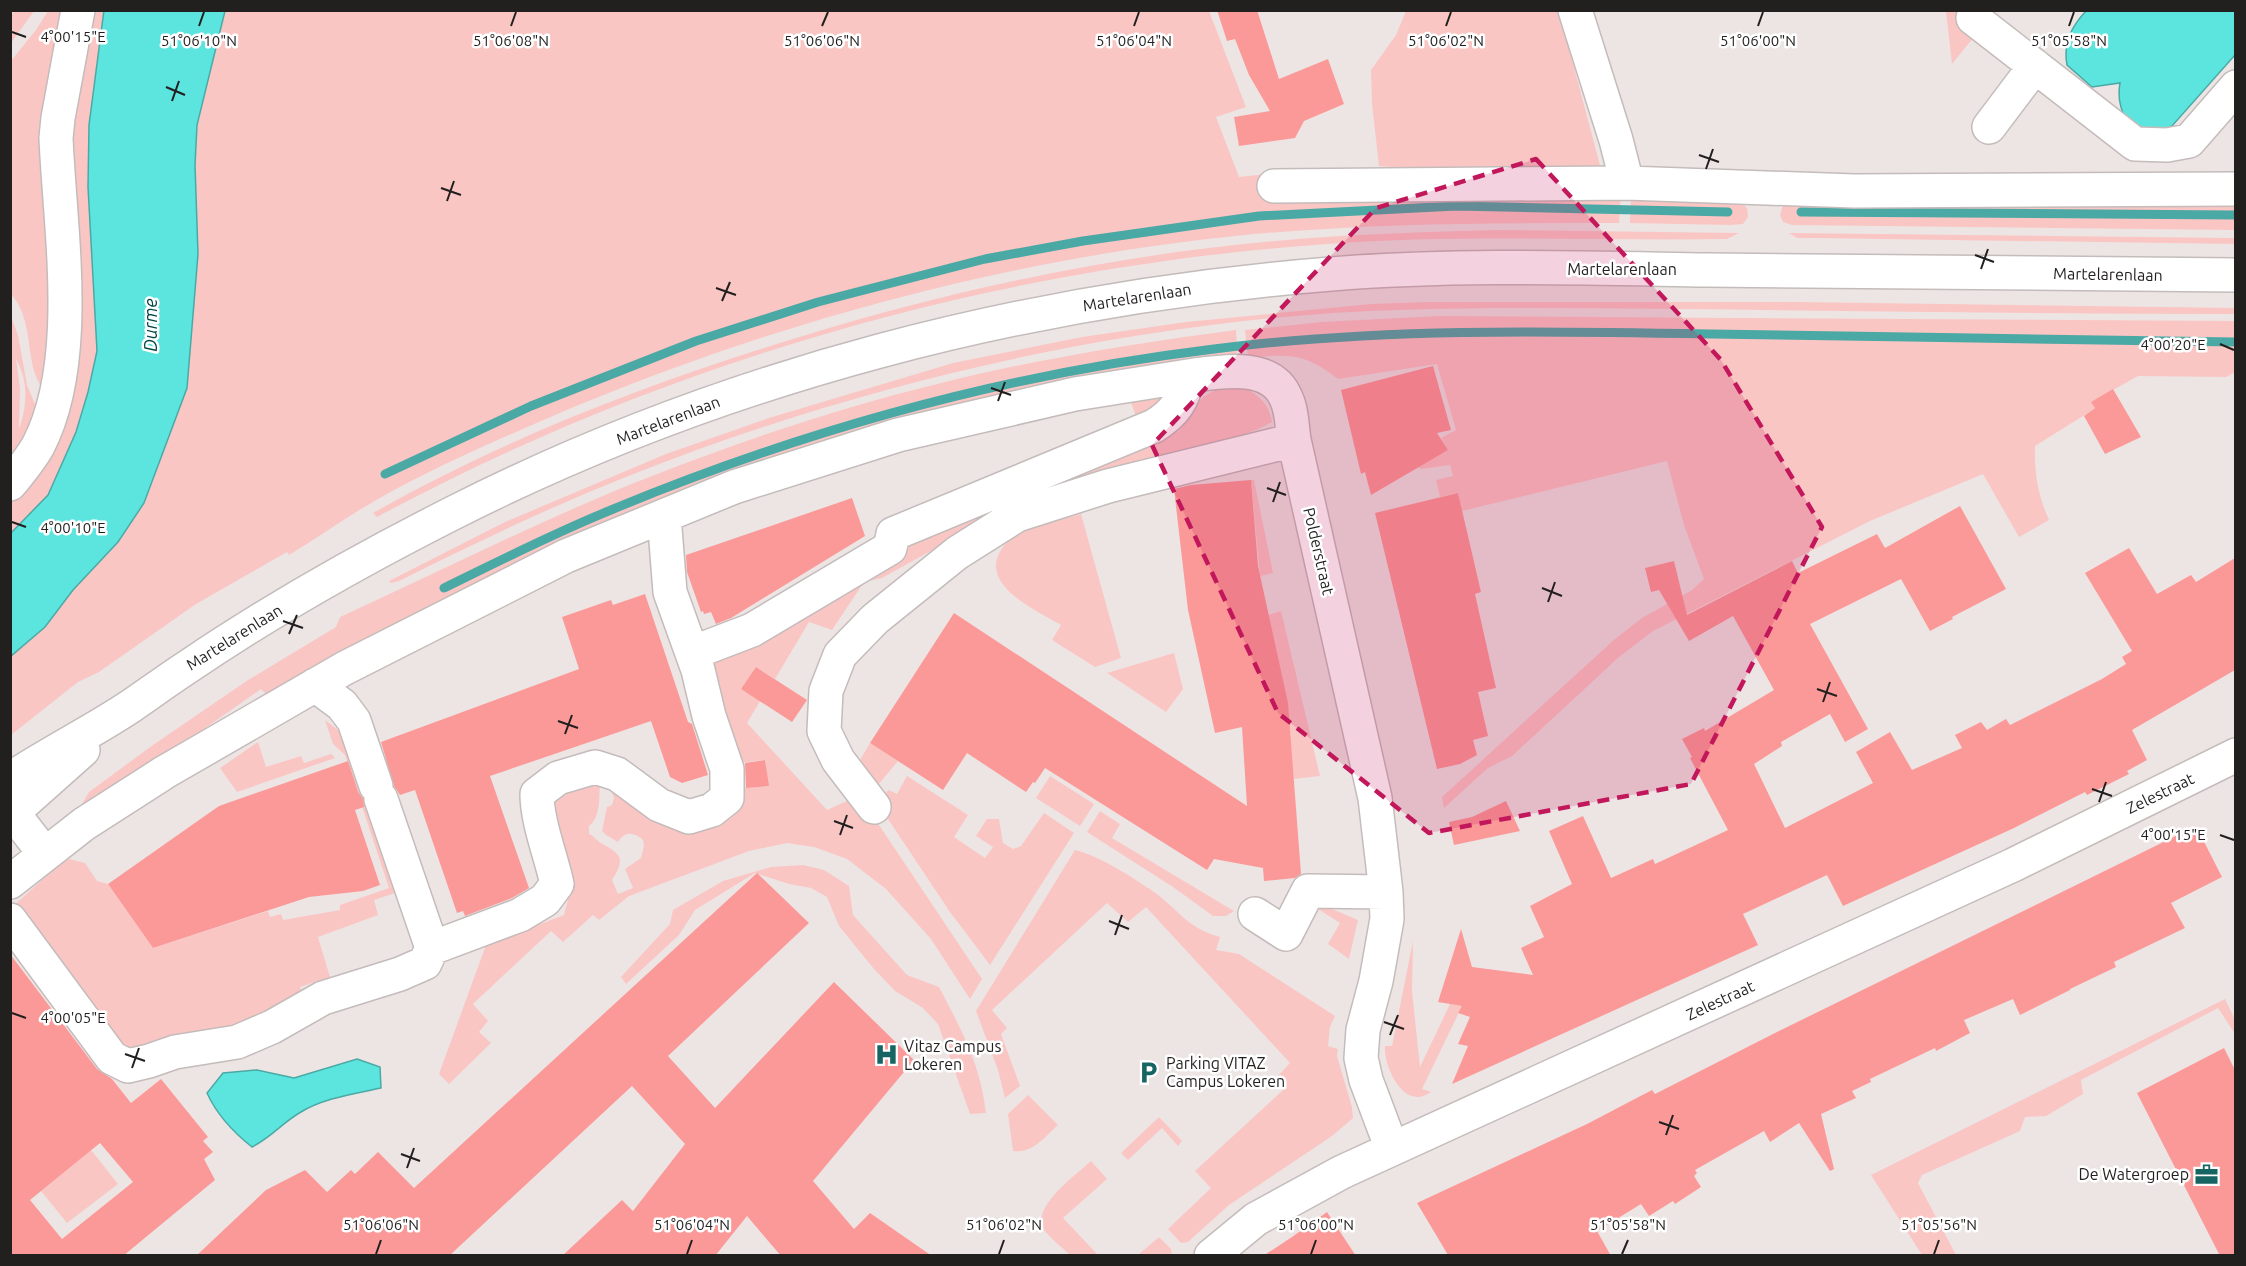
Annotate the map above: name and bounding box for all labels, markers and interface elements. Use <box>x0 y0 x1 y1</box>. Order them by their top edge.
text: 4°00'15"E <box>40 28 106 45</box>
text: 51°06'10"N <box>161 32 237 49</box>
text: 51°06'08"N <box>473 32 549 49</box>
text: 51°06'06"N <box>784 32 860 49</box>
text: 51°06'04"N <box>1096 32 1172 49</box>
text: 51°06'02"N <box>1408 32 1484 49</box>
text: 51°06'00"N <box>1720 32 1796 49</box>
text: 51°05'58"N <box>2031 32 2107 49</box>
street label: Martelarenlaan <box>1567 260 1677 278</box>
street label: Martelarenlaan <box>2053 264 2163 284</box>
street label: Martelarenlaan <box>1081 280 1193 314</box>
water label: Durme <box>140 298 160 352</box>
text: 4°00'20"E <box>2140 336 2206 353</box>
street label: Martelarenlaan <box>614 392 722 448</box>
street label: Polderstraat <box>1300 506 1338 597</box>
text: 4°00'10"E <box>40 519 106 536</box>
street label: Martelarenlaan <box>183 600 285 674</box>
street label: Zelestraat <box>2123 769 2197 817</box>
text: 4°00'15"E <box>2140 826 2206 843</box>
street label: Zelestraat <box>1683 976 1757 1024</box>
text: 4°00'05"E <box>40 1009 106 1026</box>
place label: Vitaz Campus Lokeren <box>904 1037 1001 1073</box>
hospital icon: Vitaz Campus Lokeren <box>873 1042 899 1068</box>
place label: Parking VITAZ Campus Lokeren <box>1166 1054 1285 1090</box>
parking icon: Parking VITAZ Campus Lokeren <box>1135 1059 1161 1085</box>
office icon: De Watergroep <box>2194 1161 2220 1187</box>
place label: De Watergroep <box>2079 1165 2189 1183</box>
text: 51°06'06"N <box>343 1216 419 1233</box>
text: 51°06'04"N <box>654 1216 730 1233</box>
text: 51°06'02"N <box>966 1216 1042 1233</box>
text: 51°06'00"N <box>1278 1216 1354 1233</box>
text: 51°05'58"N <box>1590 1216 1666 1233</box>
text: 51°05'56"N <box>1901 1216 1977 1233</box>

